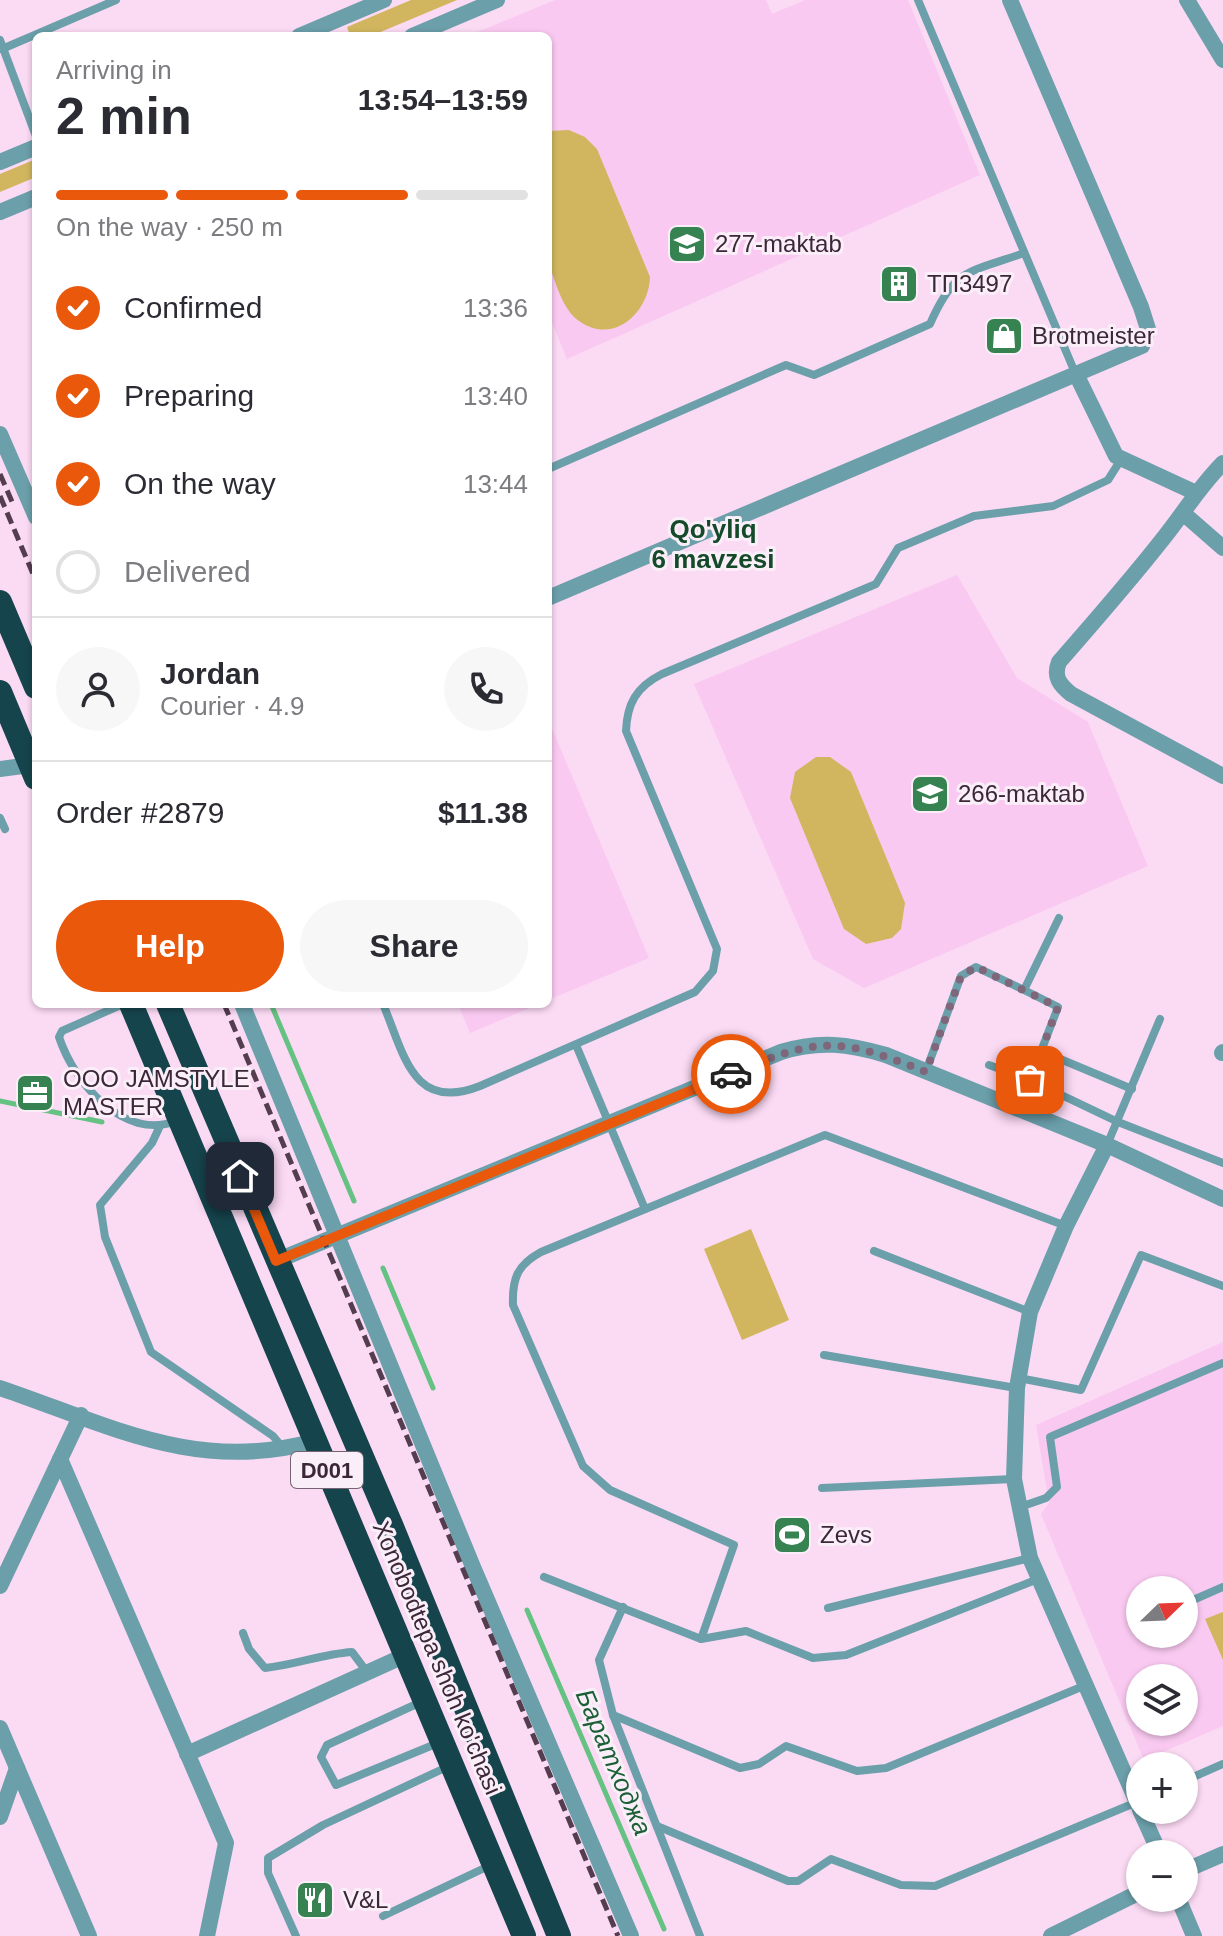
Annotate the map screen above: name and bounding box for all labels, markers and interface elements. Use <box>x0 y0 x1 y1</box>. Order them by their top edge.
text: Arriving in <box>56 55 172 85</box>
text: 13:54–13:59 <box>358 83 528 116</box>
text: 2 min <box>56 87 192 145</box>
text: On the way · 250 m <box>56 212 283 242</box>
school or university icon: 277-maktab <box>666 223 708 265</box>
place label: 277-maktab <box>715 230 842 257</box>
building icon: ТП3497 <box>878 263 920 305</box>
place label: ТП3497 <box>927 270 1012 297</box>
icon: check <box>56 286 100 330</box>
text: Confirmed <box>124 291 262 324</box>
text: 13:36 <box>463 293 528 323</box>
shop icon: Brotmeister <box>983 315 1025 357</box>
place label: Brotmeister <box>1032 322 1155 349</box>
icon: check <box>56 374 100 418</box>
text: Preparing <box>124 379 254 412</box>
text: 13:40 <box>463 381 528 411</box>
icon: check <box>56 462 100 506</box>
text: On the way <box>124 467 276 500</box>
text: 13:44 <box>463 469 528 499</box>
district label: Qo'yliq 6 mavzesi <box>652 514 774 574</box>
text: Delivered <box>124 555 251 588</box>
button: person <box>56 647 140 731</box>
button: phone <box>444 647 528 731</box>
text: Jordan <box>160 657 260 690</box>
text: Courier · 4.9 <box>160 691 305 721</box>
school or university icon: 266-maktab <box>909 773 951 815</box>
place label: 266-maktab <box>958 780 1085 807</box>
text: Order #2879 <box>56 796 224 829</box>
text: $11.38 <box>438 796 528 829</box>
button: Help <box>56 900 284 992</box>
button: Share <box>300 900 528 992</box>
courier <box>691 1034 771 1114</box>
pin <box>996 1046 1064 1114</box>
icon: car <box>709 1052 753 1096</box>
icon: bag <box>1008 1058 1052 1102</box>
place label: OOO JAMSTYLE MASTER <box>63 1065 250 1120</box>
office icon: OOO JAMSTYLE MASTER <box>14 1072 56 1114</box>
pin <box>206 1142 274 1210</box>
icon: home <box>218 1154 262 1198</box>
road number: D001 <box>291 1452 363 1488</box>
sports icon: Zevs <box>771 1514 813 1556</box>
street label: Xonobodtepa shoh ko'chasi <box>368 1517 507 1798</box>
place label: Zevs <box>820 1521 872 1548</box>
north arrow <box>1126 1576 1198 1648</box>
map controls <box>1126 1576 1198 1912</box>
button: layers <box>1126 1664 1198 1736</box>
water label: Баратходжа <box>570 1684 658 1840</box>
button: + <box>1126 1752 1198 1824</box>
button: − <box>1126 1840 1198 1912</box>
restaurant icon: V&L <box>294 1879 336 1921</box>
place label: V&L <box>343 1886 388 1913</box>

